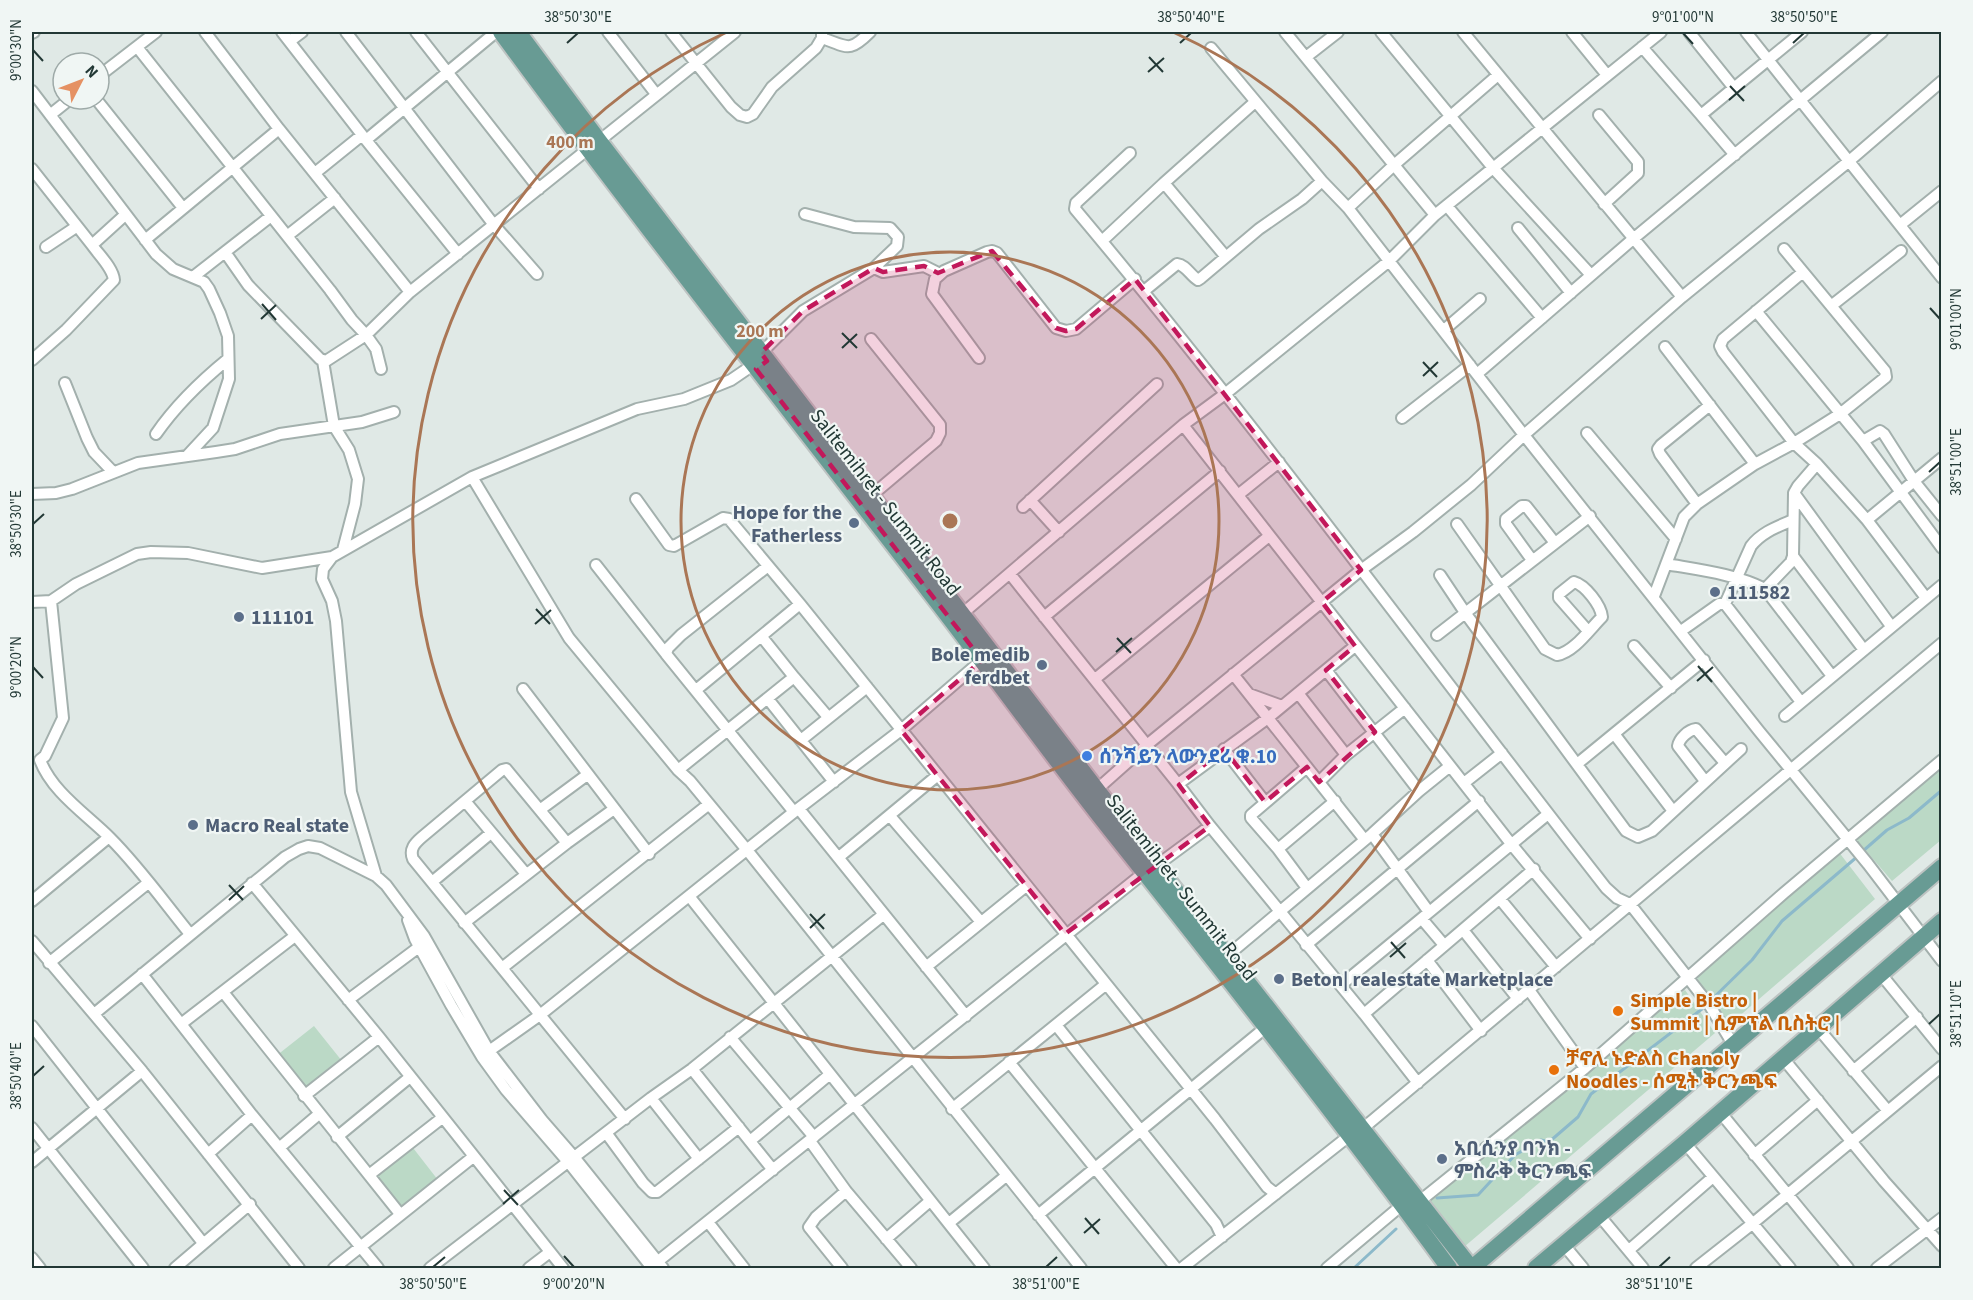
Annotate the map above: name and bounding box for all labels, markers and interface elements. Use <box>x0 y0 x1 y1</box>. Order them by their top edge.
text: 38°50'30"E <box>544 7 612 28</box>
text: 38°50'40"E <box>1157 7 1225 28</box>
text: 9°01'00"N <box>1652 7 1714 28</box>
text: 38°50'50"E <box>1770 7 1838 28</box>
text: 9°00'30"N <box>6 19 27 81</box>
north arrow <box>51 51 111 111</box>
text: N <box>80 60 103 83</box>
text: 400 m <box>546 130 594 155</box>
text: 9°01'00"N <box>1946 288 1967 350</box>
text: 200 m <box>736 319 784 344</box>
street label: Salitemihret - Summit Road <box>803 403 967 602</box>
text: 38°51'00"E <box>1946 428 1967 496</box>
text: 38°50'30"E <box>6 490 27 558</box>
place label: Hope for the Fatherless <box>732 499 842 550</box>
centre of rings <box>940 511 960 531</box>
marker: Hope for the Fatherless <box>847 516 861 530</box>
place label: 111582 <box>1727 579 1790 607</box>
marker: 111582 <box>1708 585 1722 599</box>
place label: 111101 <box>251 604 314 632</box>
marker: 111101 <box>232 610 246 624</box>
text: 9°00'20"N <box>6 636 27 698</box>
place label: Bole medib ferdbet <box>931 641 1030 692</box>
marker: Bole medib ferdbet <box>1035 658 1049 672</box>
place label: ሰንሻይን ላውንደሪ ቁ.10 <box>1099 743 1277 771</box>
marker: ሰንሻይን ላውንደሪ ቁ.10 <box>1080 749 1094 763</box>
street label: Salitemihret - Summit Road <box>1099 788 1263 987</box>
place label: Macro Real state <box>205 812 349 840</box>
marker: Macro Real state <box>186 818 200 832</box>
place label: Beton| realestate Marketplace <box>1291 966 1553 994</box>
marker: Beton| realestate Marketplace <box>1272 972 1286 986</box>
text: 38°51'10"E <box>1946 980 1967 1048</box>
place label: Simple Bistro | Summit | ሲምፕል ቢስትሮ | <box>1630 987 1840 1038</box>
marker: Simple Bistro | Summit | ሲምፕል ቢስትሮ | <box>1611 1004 1625 1018</box>
text: 38°50'40"E <box>6 1042 27 1110</box>
place label: ቻኖሊ ኑድልስ Chanoly Noodles - ሰሚት ቅርንጫፍ <box>1566 1045 1777 1096</box>
marker: ቻኖሊ ኑድልስ Chanoly Noodles - ሰሚት ቅርንጫፍ <box>1547 1063 1561 1077</box>
place label: አቢሲንያ ባንክ - ምስራቅ ቅርንጫፍ <box>1454 1135 1592 1186</box>
marker: አቢሲንያ ባንክ - ምስራቅ ቅርንጫፍ <box>1435 1152 1449 1166</box>
text: 38°50'50"E <box>399 1274 467 1295</box>
text: 9°00'20"N <box>543 1274 605 1295</box>
text: 38°51'00"E <box>1012 1274 1080 1295</box>
text: 38°51'10"E <box>1625 1274 1693 1295</box>

